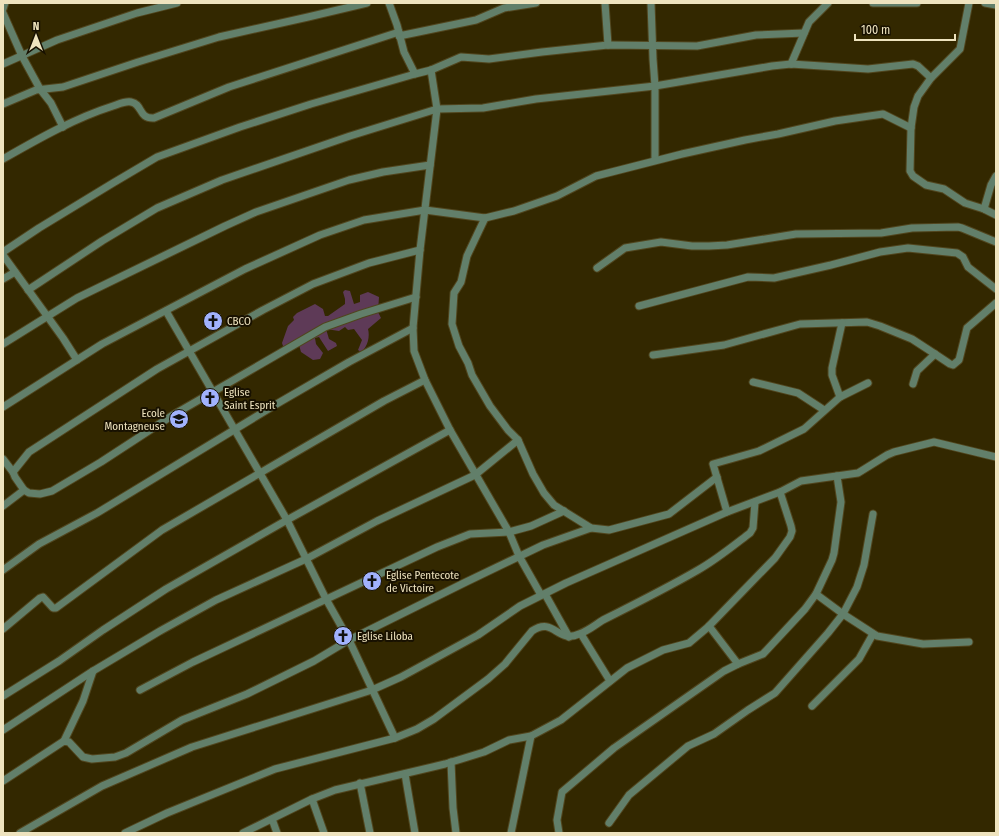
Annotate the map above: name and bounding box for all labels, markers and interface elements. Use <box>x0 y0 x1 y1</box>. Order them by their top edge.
north arrow <box>16 16 56 56</box>
scale bar <box>855 16 955 42</box>
text: N <box>33 20 39 33</box>
text: 100 m <box>861 23 890 37</box>
church icon: CBCO <box>202 310 224 332</box>
place label: CBCO <box>227 315 251 328</box>
place label: Eglise Saint Esprit <box>224 386 276 412</box>
church icon: Eglise Saint Esprit <box>199 387 221 409</box>
place label: Ecole Montagneuse <box>105 407 165 433</box>
school or university icon: Ecole Montagneuse <box>168 408 190 430</box>
place label: Eglise Pentecote de Victoire <box>386 569 459 595</box>
church icon: Eglise Pentecote de Victoire <box>361 570 383 592</box>
church icon: Eglise Liloba <box>332 625 354 647</box>
place label: Eglise Liloba <box>357 630 413 643</box>

